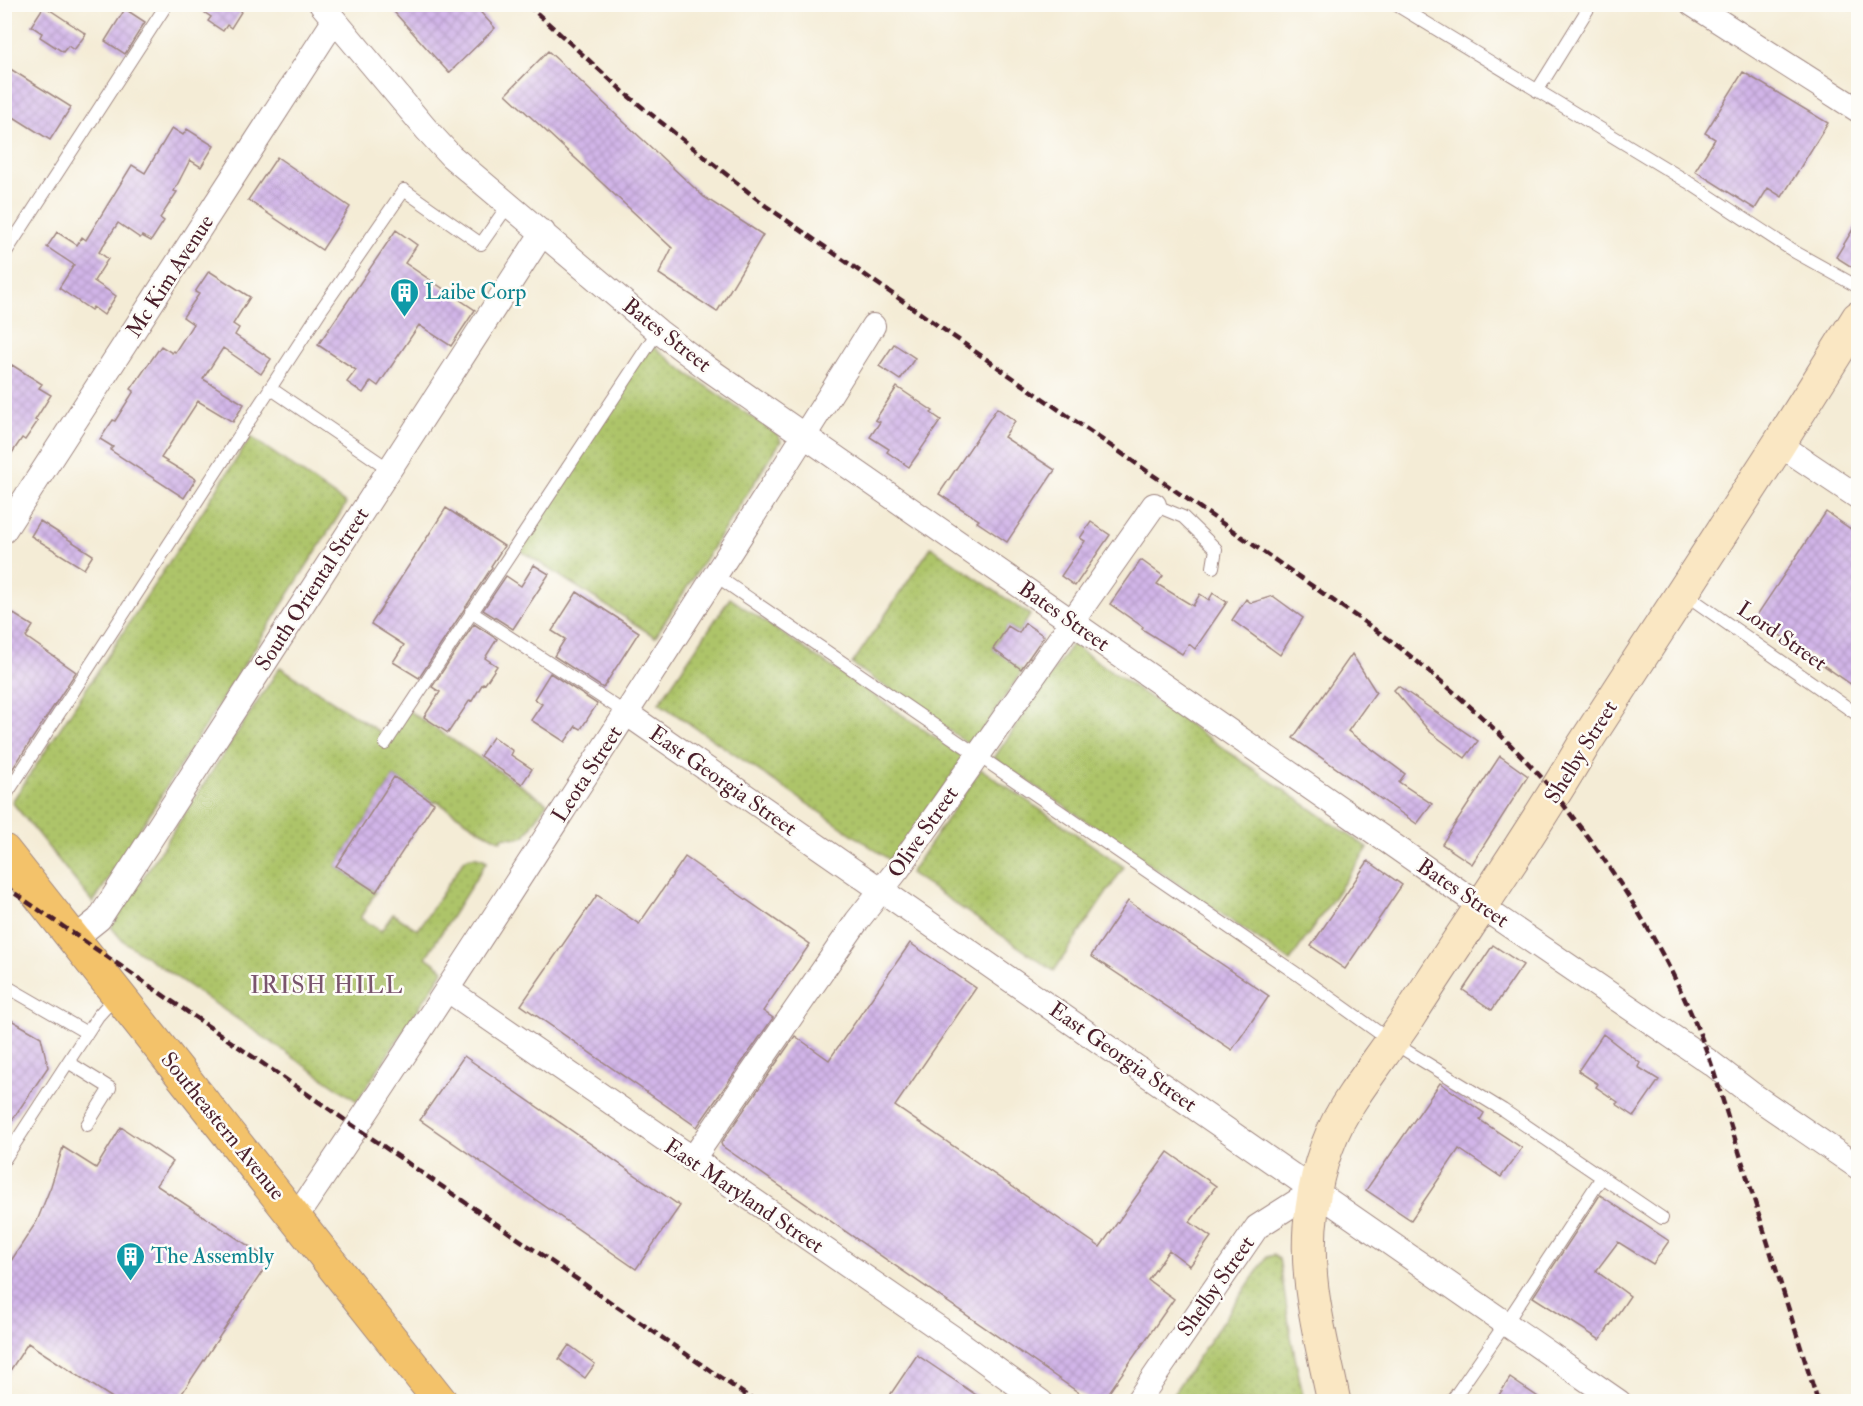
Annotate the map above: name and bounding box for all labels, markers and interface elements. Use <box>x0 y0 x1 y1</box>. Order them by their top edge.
street label: Mc Kim Avenue <box>120 209 220 343</box>
building icon: Laibe Corp <box>388 276 420 318</box>
place label: Laibe Corp <box>425 278 526 307</box>
street label: Bates Street <box>617 292 717 378</box>
street label: South Oriental Street <box>249 502 375 676</box>
street label: Bates Street <box>1013 574 1115 658</box>
street label: Lord Street <box>1732 595 1832 677</box>
street label: Shelby Street <box>1538 695 1624 809</box>
street label: Leota Street <box>545 720 629 828</box>
street label: East Georgia Street <box>644 720 802 842</box>
street label: Olive Street <box>881 781 965 883</box>
street label: Bates Street <box>1412 852 1514 934</box>
district label: IRISH HILL <box>250 970 404 1001</box>
street label: East Georgia Street <box>1044 996 1202 1118</box>
street label: Southeastern Avenue <box>155 1046 291 1206</box>
street label: East Maryland Street <box>659 1132 829 1260</box>
street label: Shelby Street <box>1171 1230 1261 1342</box>
building icon: The Assembly <box>114 1240 146 1282</box>
place label: The Assembly <box>151 1242 274 1270</box>

